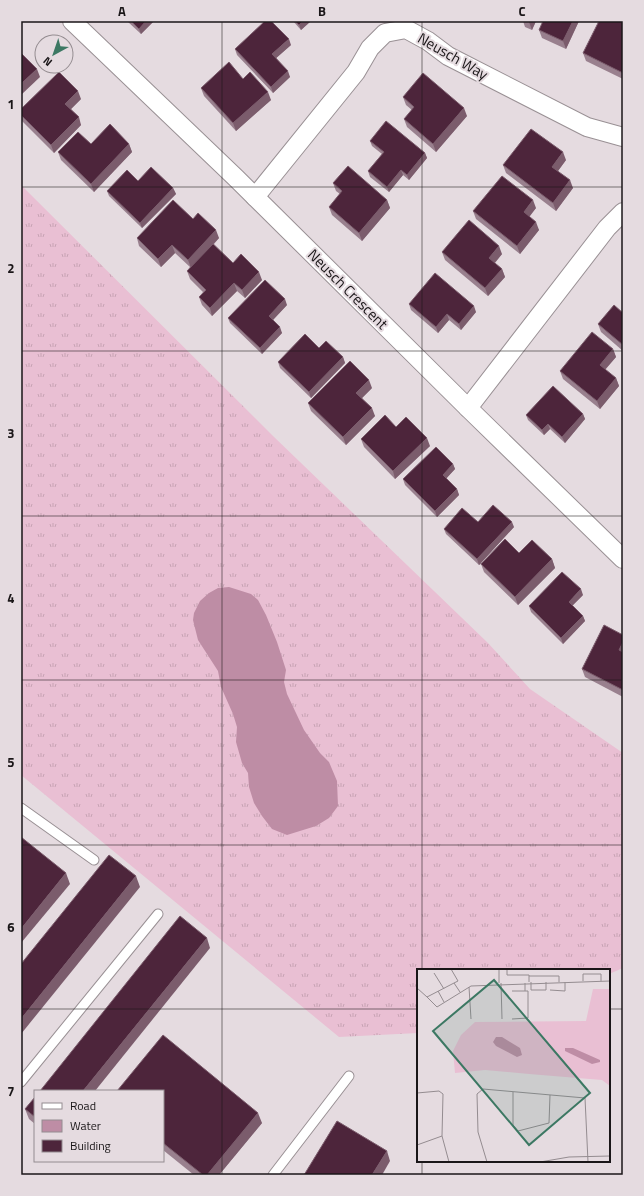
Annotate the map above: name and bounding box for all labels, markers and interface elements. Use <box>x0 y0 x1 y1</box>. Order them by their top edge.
text: A <box>118 1 126 21</box>
text: B <box>318 1 326 21</box>
text: C <box>518 1 526 21</box>
street label: Neusch Way <box>413 26 493 86</box>
north arrow <box>34 34 74 74</box>
text: N <box>40 53 56 70</box>
text: 1 <box>7 94 15 114</box>
street label: Neusch Crescent <box>303 244 394 335</box>
text: 2 <box>7 258 15 278</box>
text: 3 <box>7 423 15 443</box>
text: 4 <box>7 588 15 608</box>
text: 5 <box>7 752 15 772</box>
text: 6 <box>7 917 15 937</box>
inset map <box>417 969 610 1162</box>
text: 7 <box>7 1081 15 1101</box>
legend <box>34 1090 164 1162</box>
text: Road <box>70 1096 96 1115</box>
text: Water <box>70 1116 101 1135</box>
text: Building <box>70 1136 111 1155</box>

